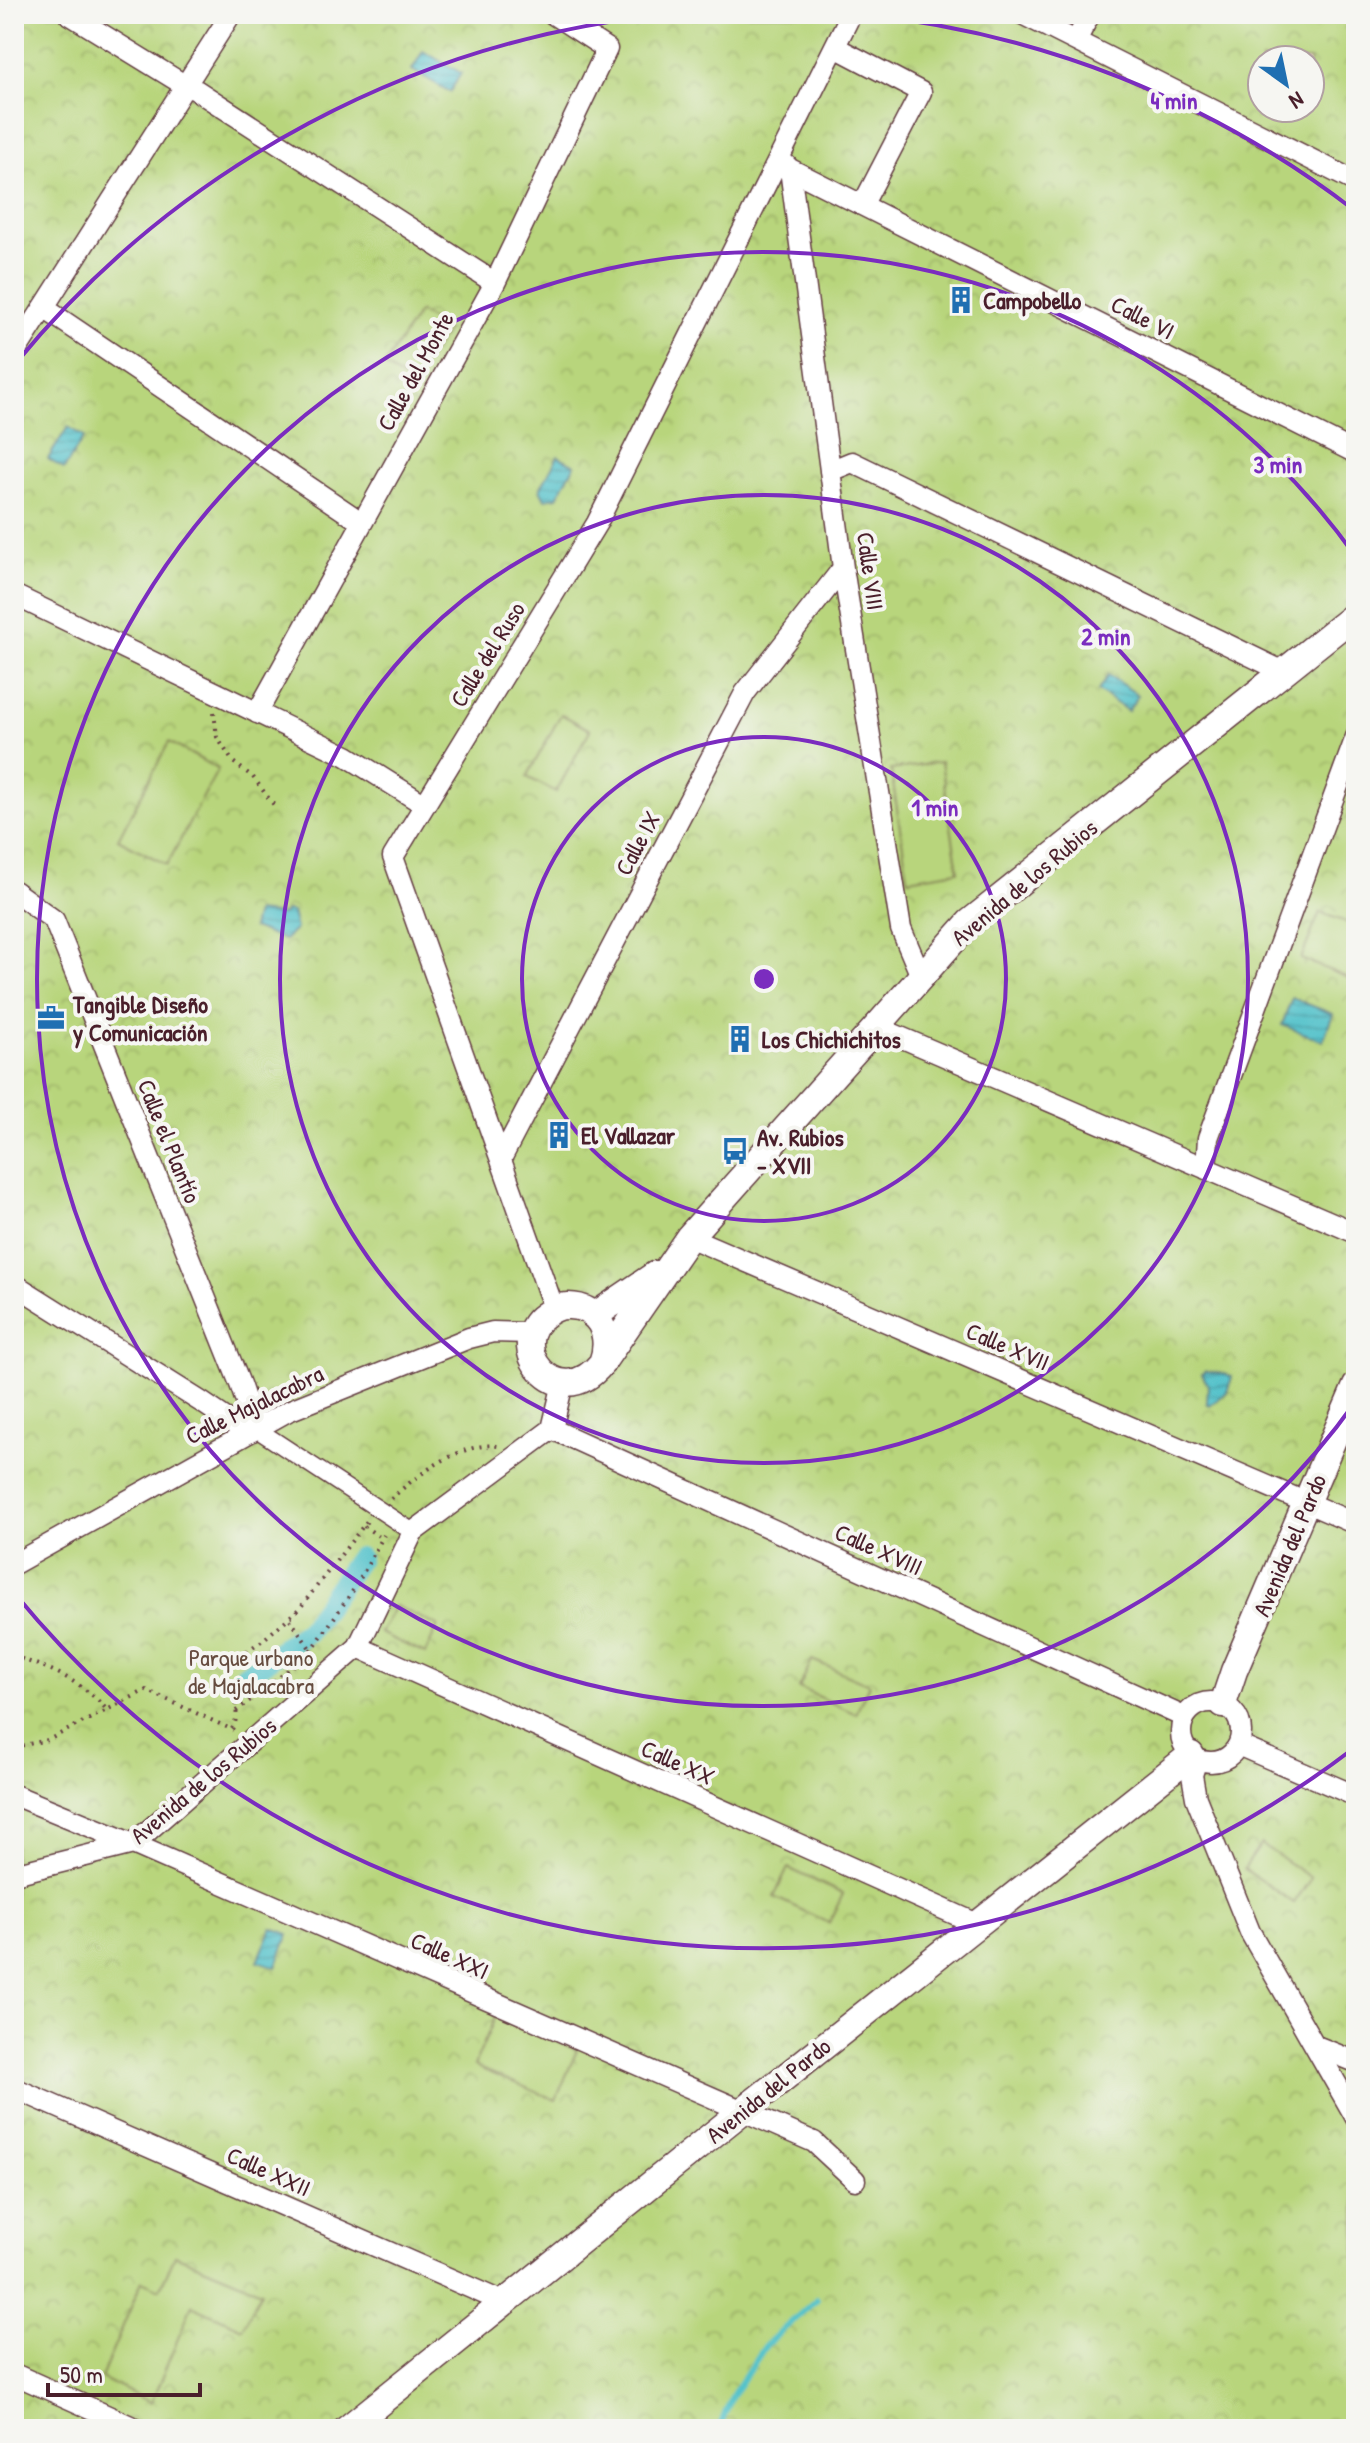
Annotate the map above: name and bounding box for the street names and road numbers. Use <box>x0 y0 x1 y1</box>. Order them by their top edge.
street label: Calle VI <box>1106 288 1180 346</box>
street label: Calle del Monte <box>369 305 461 436</box>
street label: Calle VIII <box>850 530 892 612</box>
street label: Calle del Ruso <box>442 595 532 713</box>
street label: Calle IX <box>607 805 667 881</box>
street label: Avenida de los Rubios <box>944 811 1104 953</box>
street label: Calle el Plantío <box>131 1074 209 1208</box>
street label: Calle XVII <box>962 1314 1054 1378</box>
street label: Calle Majalacabra <box>180 1357 328 1451</box>
street label: Avenida del Pardo <box>1245 1469 1333 1621</box>
street label: Calle XVIII <box>830 1516 928 1582</box>
street label: Avenida de los Rubios <box>123 1709 283 1851</box>
street label: Calle XX <box>636 1732 720 1792</box>
street label: Calle XXI <box>406 1924 494 1986</box>
street label: Avenida del Pardo <box>699 2030 837 2150</box>
street label: Calle XXII <box>222 2138 316 2204</box>

